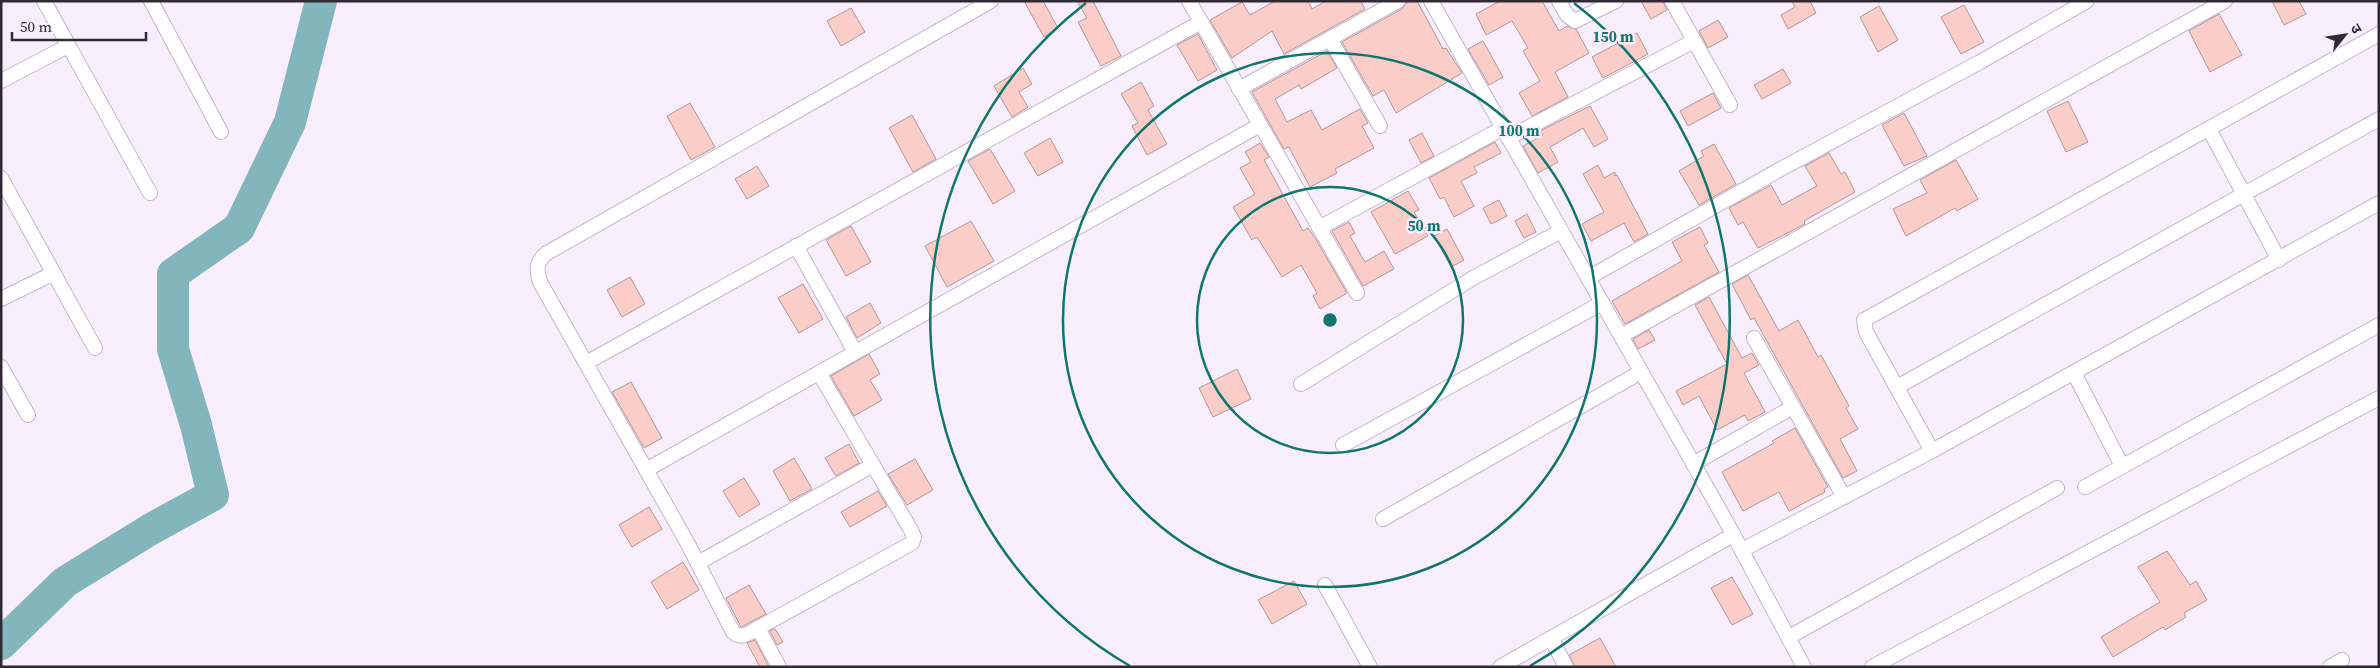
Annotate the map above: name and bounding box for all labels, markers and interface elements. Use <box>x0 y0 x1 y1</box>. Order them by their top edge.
scale bar <box>12 10 146 42</box>
north arrow <box>2320 10 2370 60</box>
text: 50 m <box>20 16 52 37</box>
text: उ <box>2346 20 2367 38</box>
text: 150 m <box>1592 26 1634 47</box>
text: 100 m <box>1498 120 1540 141</box>
text: 50 m <box>1407 215 1441 236</box>
centre of rings <box>1321 311 1339 329</box>

